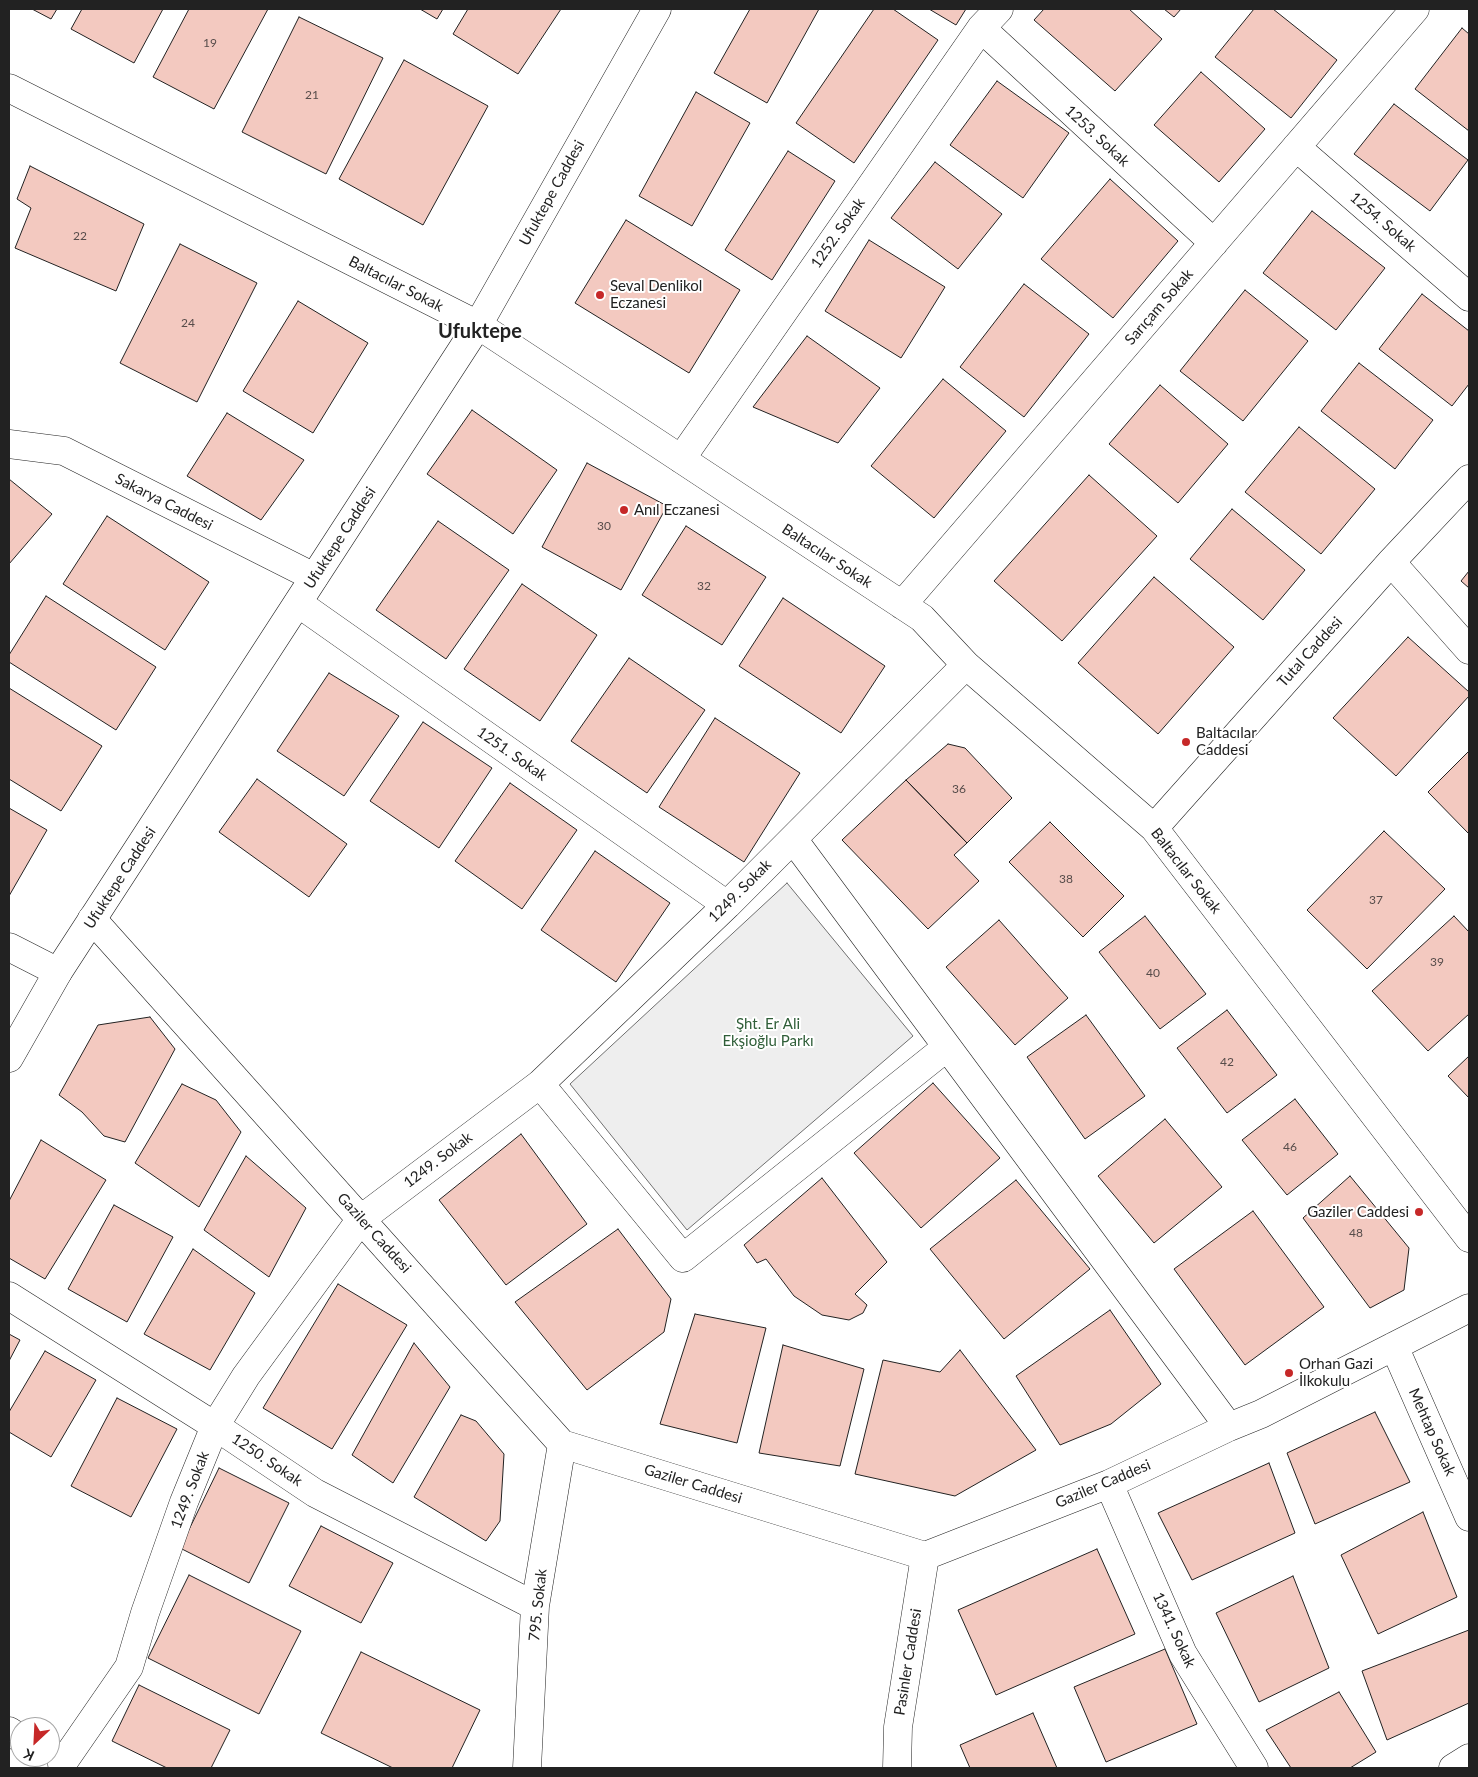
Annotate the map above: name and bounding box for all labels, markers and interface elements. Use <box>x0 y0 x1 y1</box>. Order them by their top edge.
house number: 19 <box>203 36 217 50</box>
house number: 21 <box>305 88 319 102</box>
street label: 1253. Sokak <box>1061 102 1133 170</box>
street label: Ufuktepe Caddesi <box>516 137 588 249</box>
street label: 1254. Sokak <box>1346 188 1420 256</box>
street label: 1252. Sokak <box>807 194 869 272</box>
house number: 22 <box>73 229 87 243</box>
street label: Baltacılar Sokak <box>346 252 446 316</box>
street label: Sarıçam Sokak <box>1121 265 1197 349</box>
place label: Seval Denlikol Eczanesi <box>610 277 702 312</box>
marker: Seval Denlikol Eczanesi <box>594 289 606 301</box>
house number: 24 <box>181 316 195 330</box>
district label: Ufuktepe <box>438 320 522 344</box>
street label: Sakarya Caddesi <box>112 470 216 534</box>
street label: Ufuktepe Caddesi <box>300 484 380 592</box>
place label: Anıl Eczanesi <box>634 501 720 519</box>
marker: Anıl Eczanesi <box>618 504 630 516</box>
house number: 30 <box>597 519 611 533</box>
street label: Baltacılar Sokak <box>779 520 875 592</box>
house number: 32 <box>697 579 711 593</box>
street label: Tutal Caddesi <box>1274 613 1346 691</box>
street label: 1251. Sokak <box>473 723 551 785</box>
place label: Baltacılar Caddesi <box>1196 724 1257 759</box>
marker: Baltacılar Caddesi <box>1180 736 1192 748</box>
house number: 36 <box>952 782 966 796</box>
street label: Ufuktepe Caddesi <box>80 824 160 932</box>
street label: Baltacılar Sokak <box>1147 825 1225 917</box>
street label: 1249. Sokak <box>705 856 775 926</box>
house number: 38 <box>1059 872 1073 886</box>
house number: 37 <box>1369 893 1383 907</box>
house number: 39 <box>1430 955 1444 969</box>
house number: 40 <box>1146 966 1160 980</box>
park label: Şht. Er Ali Ekşioğlu Parkı <box>722 1015 814 1050</box>
house number: 42 <box>1220 1055 1234 1069</box>
street label: 1249. Sokak <box>400 1128 476 1192</box>
house number: 46 <box>1283 1140 1297 1154</box>
street label: Gaziler Caddesi <box>333 1189 415 1277</box>
place label: Gaziler Caddesi <box>1307 1203 1409 1221</box>
marker: Gaziler Caddesi <box>1413 1206 1425 1218</box>
house number: 48 <box>1349 1226 1363 1240</box>
place label: Orhan Gazi İlkokulu <box>1299 1355 1373 1390</box>
marker: Orhan Gazi İlkokulu <box>1283 1367 1295 1379</box>
street label: Mehtap Sokak <box>1405 1385 1459 1479</box>
street label: 1250. Sokak <box>228 1430 306 1490</box>
street label: 1249. Sokak <box>167 1449 213 1531</box>
street label: Gaziler Caddesi <box>1053 1456 1153 1512</box>
street label: Gaziler Caddesi <box>642 1461 744 1507</box>
street label: 795. Sokak <box>525 1568 551 1642</box>
street label: 1341. Sokak <box>1149 1589 1199 1671</box>
street label: Pasinler Caddesi <box>891 1607 925 1717</box>
north arrow <box>10 1717 60 1767</box>
text: K <box>21 1745 37 1765</box>

